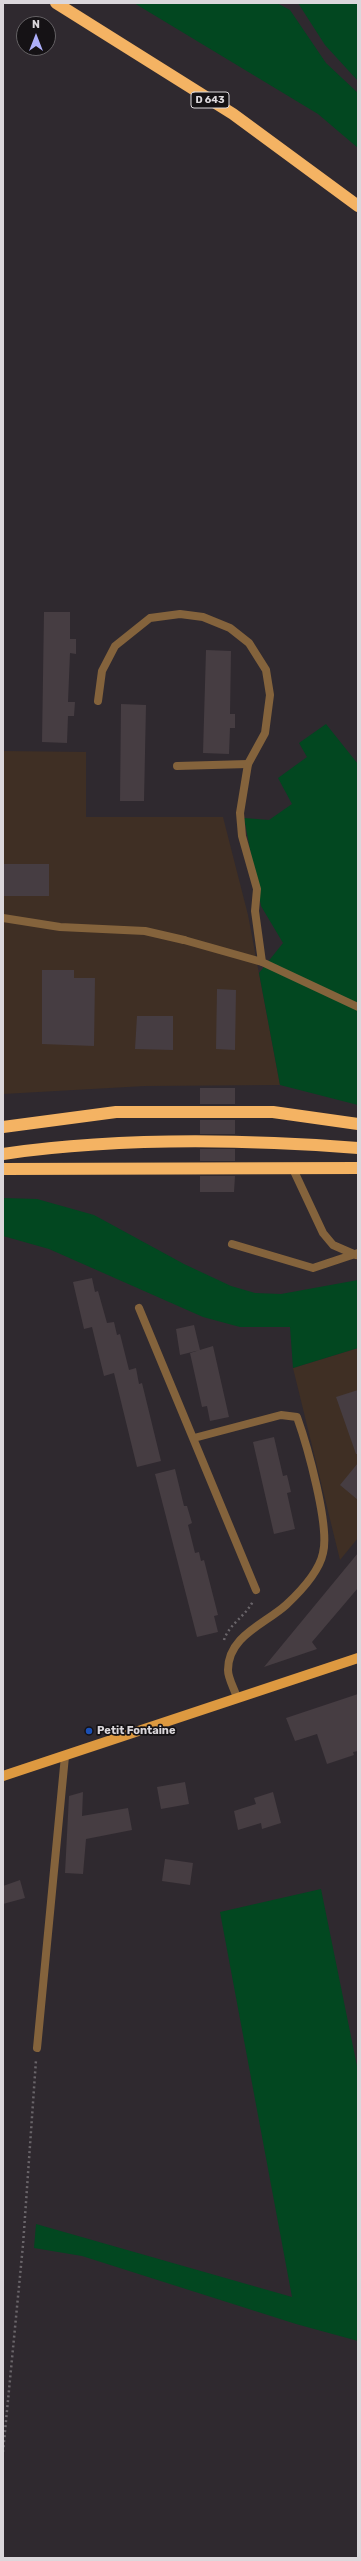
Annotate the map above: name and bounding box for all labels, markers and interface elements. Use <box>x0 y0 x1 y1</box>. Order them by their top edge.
north arrow <box>16 16 56 56</box>
text: N <box>32 18 40 31</box>
road number: D 643 <box>191 92 229 108</box>
place label: Petit Fontaine <box>97 1724 175 1738</box>
marker: Petit Fontaine <box>84 1726 94 1736</box>

